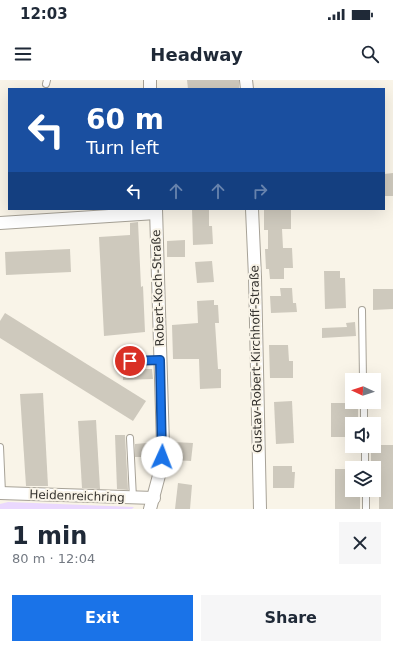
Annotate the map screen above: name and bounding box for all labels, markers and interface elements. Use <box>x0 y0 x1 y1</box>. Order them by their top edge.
text: 12:03 <box>20 5 68 23</box>
icon: menu <box>12 43 34 65</box>
icon: search <box>359 43 381 65</box>
text: Headway <box>150 44 243 65</box>
text: 60 m <box>86 103 164 136</box>
icon: left <box>20 104 72 156</box>
text: Turn left <box>86 137 159 158</box>
icon: left <box>123 180 145 202</box>
icon: ahead <box>165 180 187 202</box>
icon: ahead <box>207 180 229 202</box>
icon: right <box>249 180 271 202</box>
street label: Robert-Koch-Straße <box>149 229 167 347</box>
street label: Gustav-Robert-Kirchhoff-Straße <box>247 265 265 453</box>
pin <box>113 344 147 378</box>
icon: arrive <box>119 350 141 372</box>
north arrow <box>345 373 381 409</box>
map controls <box>345 373 381 497</box>
button: sound <box>345 417 381 453</box>
position arrow <box>141 436 183 478</box>
button: layers <box>345 461 381 497</box>
street label: Heidenreichring <box>29 487 125 505</box>
text: 1 min <box>12 522 87 550</box>
button: close <box>339 522 381 564</box>
text: 80 m · 12:04 <box>12 551 95 566</box>
button: Exit <box>12 595 193 641</box>
button: Share <box>201 595 381 641</box>

